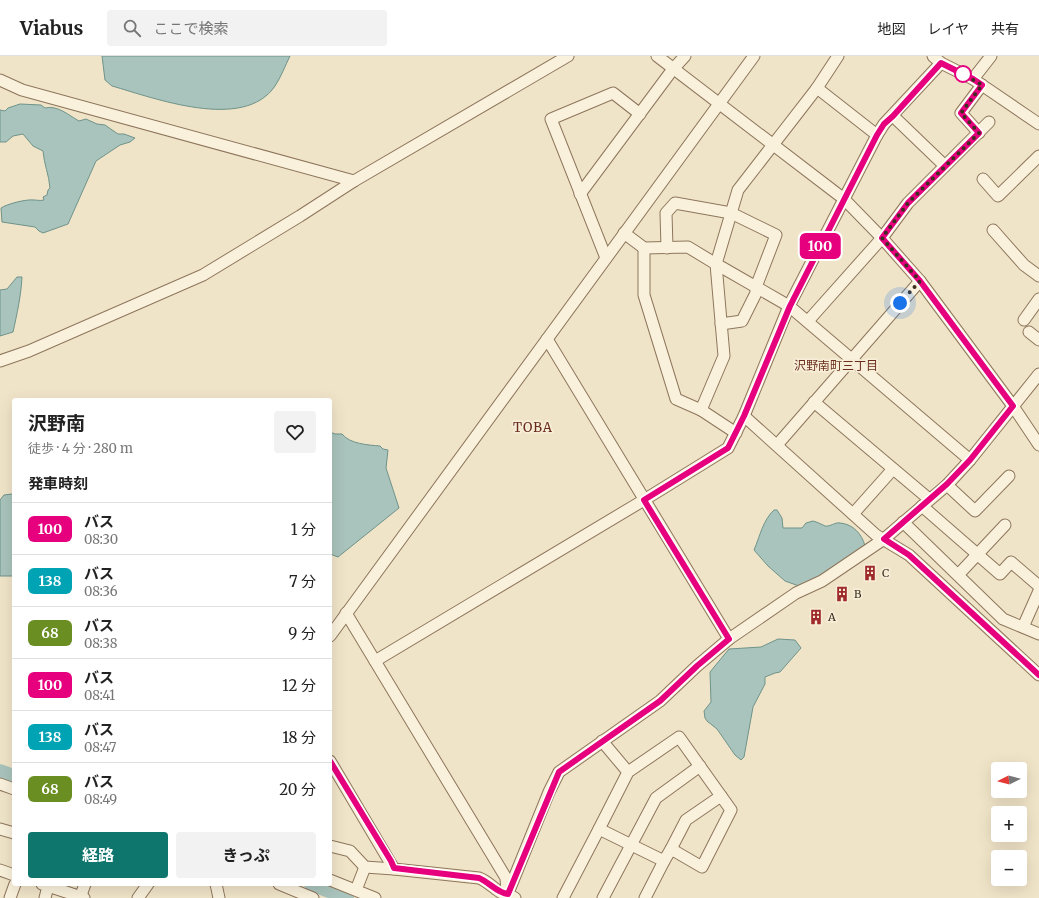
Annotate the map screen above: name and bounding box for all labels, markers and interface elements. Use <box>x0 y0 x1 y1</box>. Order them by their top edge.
search box <box>107 10 387 46</box>
text: Viabus <box>20 16 83 40</box>
icon: search <box>121 17 143 39</box>
text: ここで検索 <box>153 19 228 38</box>
text: 地図 <box>877 20 905 38</box>
text: レイヤ <box>927 20 969 38</box>
text: 共有 <box>991 20 1019 38</box>
unlabelled marker <box>954 65 972 83</box>
line badge: 100 <box>797 233 843 259</box>
text: 100 <box>808 237 832 255</box>
your location <box>890 293 910 313</box>
district label: 沢野南町三丁目 <box>794 358 878 373</box>
text: 沢野南 <box>28 411 85 435</box>
button: heart <box>274 411 316 453</box>
district label: TOBA <box>513 419 553 436</box>
text: 徒歩 · 4 分 · 280 m <box>28 440 133 457</box>
text: 発車時刻 <box>28 474 88 493</box>
text: バス <box>84 512 114 531</box>
text: 100 <box>38 520 62 538</box>
text: 1 分 <box>291 520 316 539</box>
text: 08:30 <box>84 531 118 548</box>
text: バス <box>84 564 114 583</box>
building icon: C <box>861 564 879 582</box>
place label: C <box>882 566 889 580</box>
text: 138 <box>39 572 61 590</box>
text: 7 分 <box>289 572 316 591</box>
text: 08:36 <box>84 583 118 600</box>
building icon: B <box>833 585 851 603</box>
place label: B <box>854 587 862 601</box>
building icon: A <box>807 608 825 626</box>
place label: A <box>827 610 836 624</box>
text: バス <box>84 616 114 635</box>
text: 68 <box>41 624 59 642</box>
text: 9 分 <box>288 624 316 643</box>
text: 08:38 <box>84 635 117 652</box>
text: バス <box>84 668 114 687</box>
text: 100 <box>38 676 62 694</box>
text: 12 分 <box>282 676 316 695</box>
text: 08:41 <box>84 687 115 704</box>
text: バス <box>84 720 114 739</box>
text: 138 <box>39 728 61 746</box>
text: 18 分 <box>282 728 316 747</box>
text: 08:47 <box>84 739 116 756</box>
north arrow <box>991 762 1027 798</box>
map controls <box>991 762 1027 886</box>
text: バス <box>84 772 114 791</box>
text: 68 <box>41 780 59 798</box>
text: 20 分 <box>279 780 316 799</box>
text: 08:49 <box>84 791 117 808</box>
button: + <box>991 806 1027 842</box>
button: 経路 <box>28 832 168 878</box>
button: きっぷ <box>176 832 316 878</box>
button: − <box>991 850 1027 886</box>

